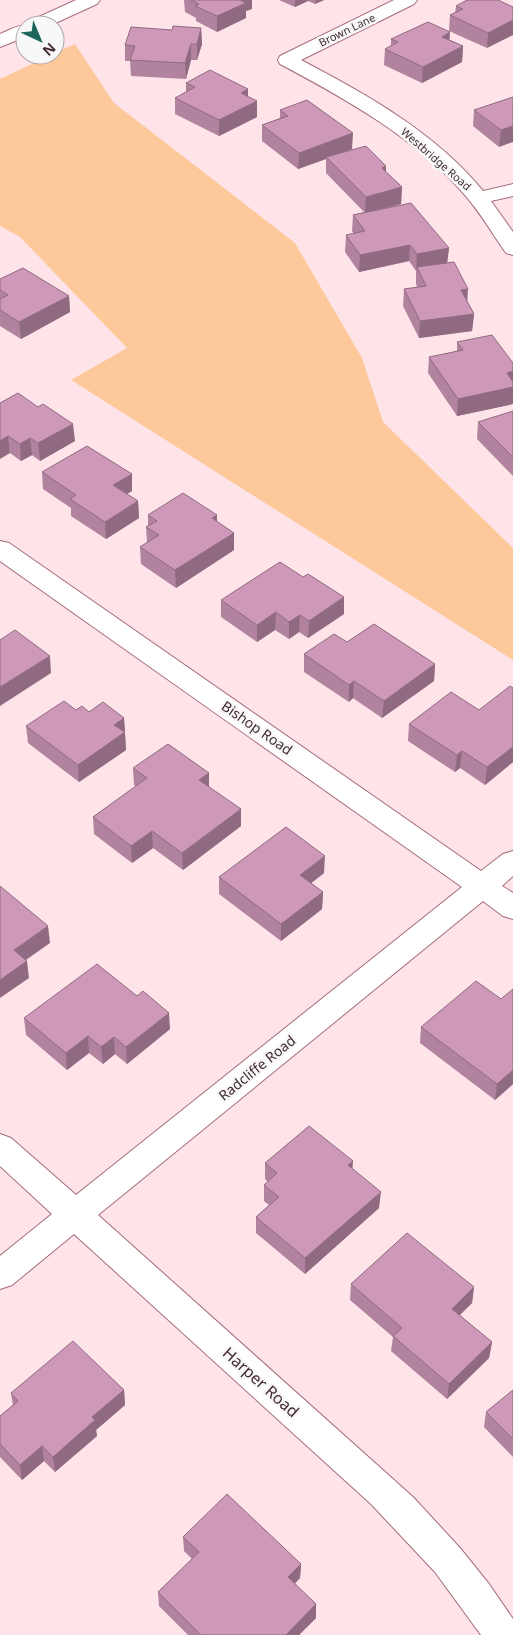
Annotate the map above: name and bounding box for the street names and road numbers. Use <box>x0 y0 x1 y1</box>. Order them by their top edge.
street label: Brown Lane <box>316 9 378 50</box>
street label: Westbridge Road <box>398 124 475 193</box>
street label: Bishop Road <box>218 696 297 759</box>
street label: Radcliffe Road <box>214 1031 299 1105</box>
street label: Harper Road <box>218 1342 304 1422</box>

